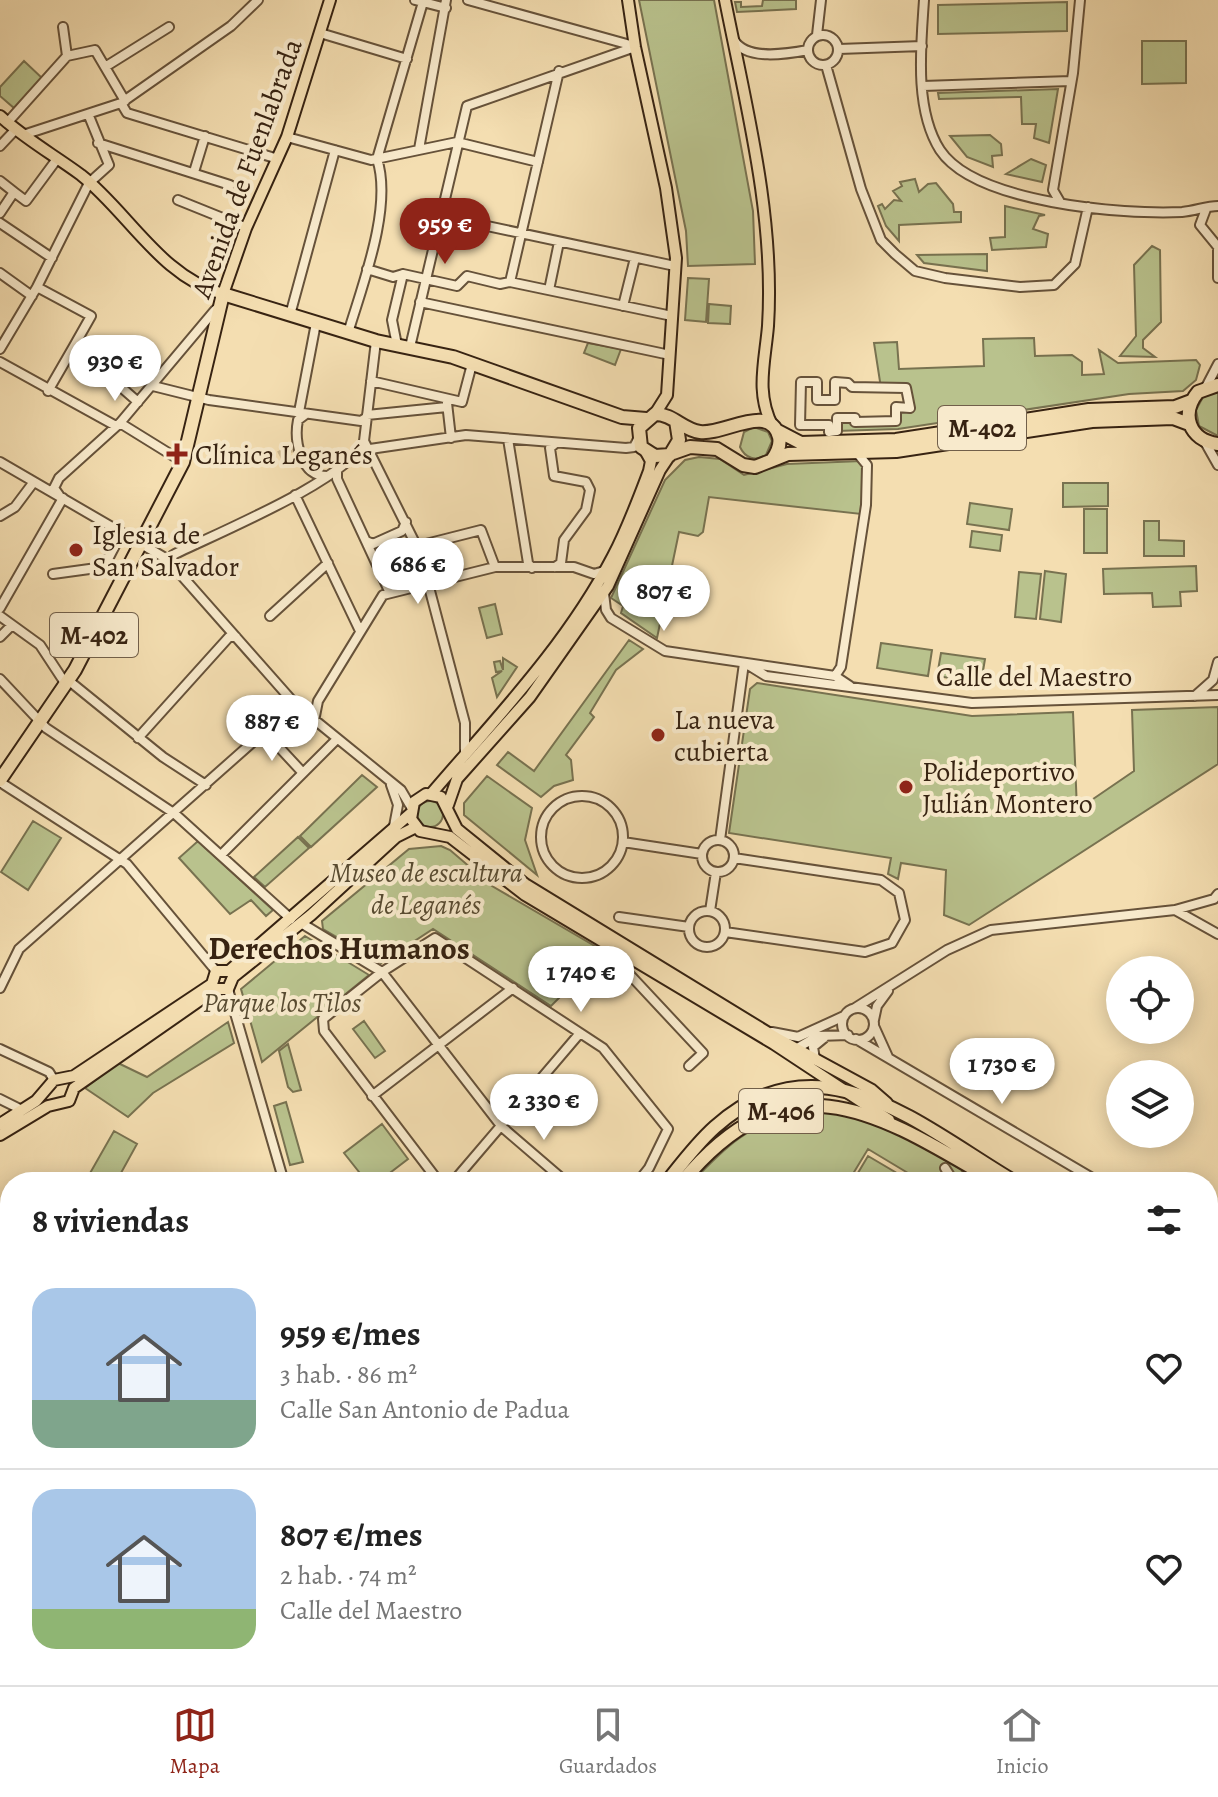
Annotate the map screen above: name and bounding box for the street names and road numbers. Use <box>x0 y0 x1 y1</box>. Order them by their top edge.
street label: Avenida de Fuenlabrada <box>182 33 312 304</box>
road number: M-402 <box>938 406 1026 450</box>
road number: M-402 <box>50 613 138 657</box>
street label: Calle del Maestro <box>936 658 1132 696</box>
road number: M-406 <box>739 1089 823 1133</box>

